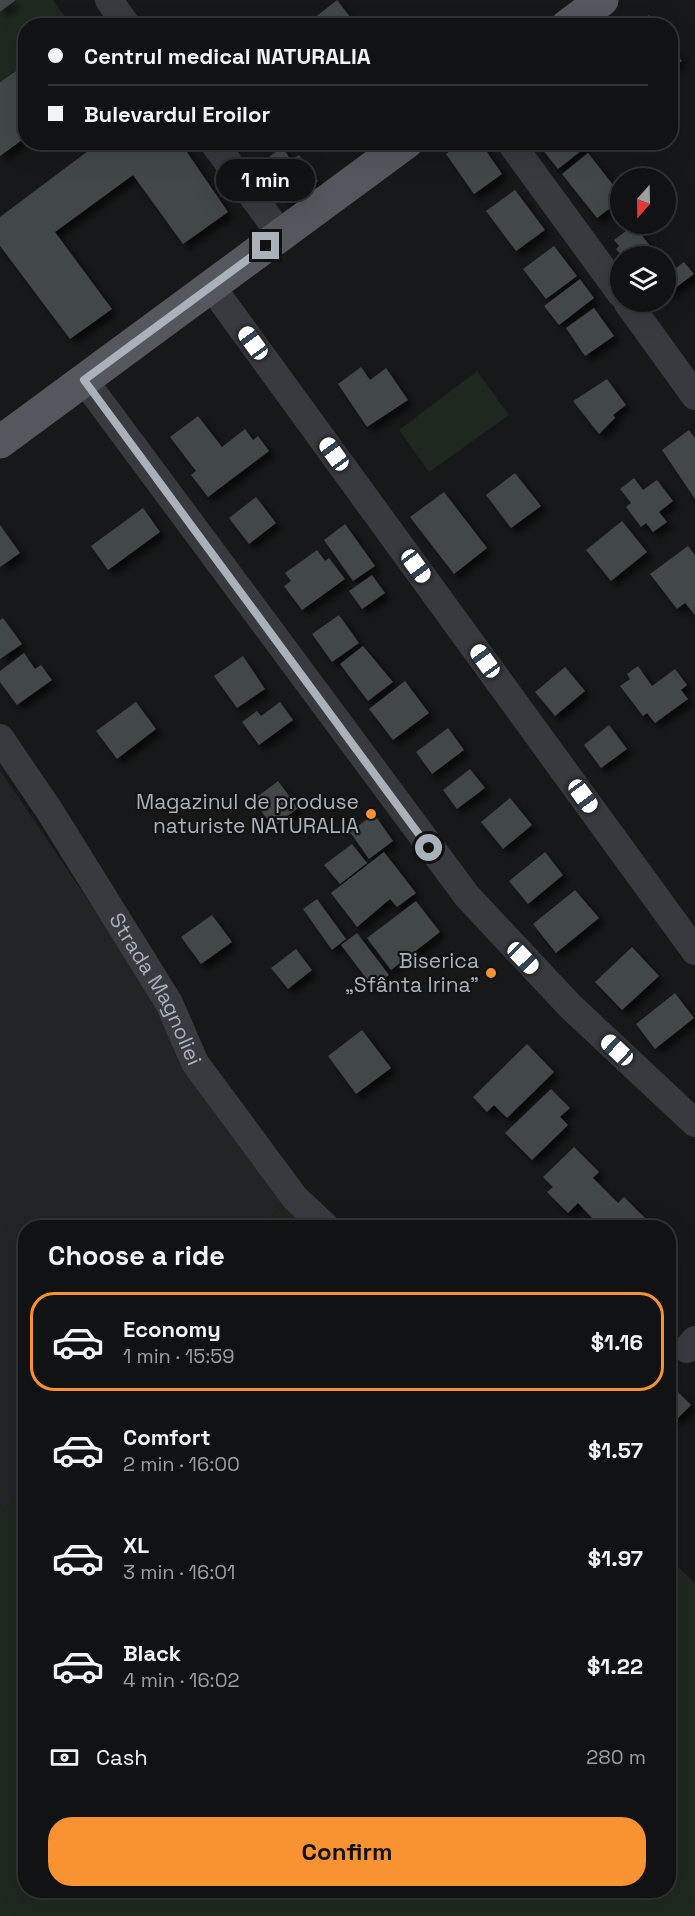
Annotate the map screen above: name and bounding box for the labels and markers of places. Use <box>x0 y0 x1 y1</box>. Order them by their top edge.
place label: Magazinul de produse naturiste NATURALIA <box>136 788 359 839</box>
marker: Magazinul de produse naturiste NATURALIA <box>364 807 378 821</box>
place label: Biserica „Sfânta Irina” <box>345 947 479 998</box>
marker: Biserica „Sfânta Irina” <box>484 966 498 980</box>

